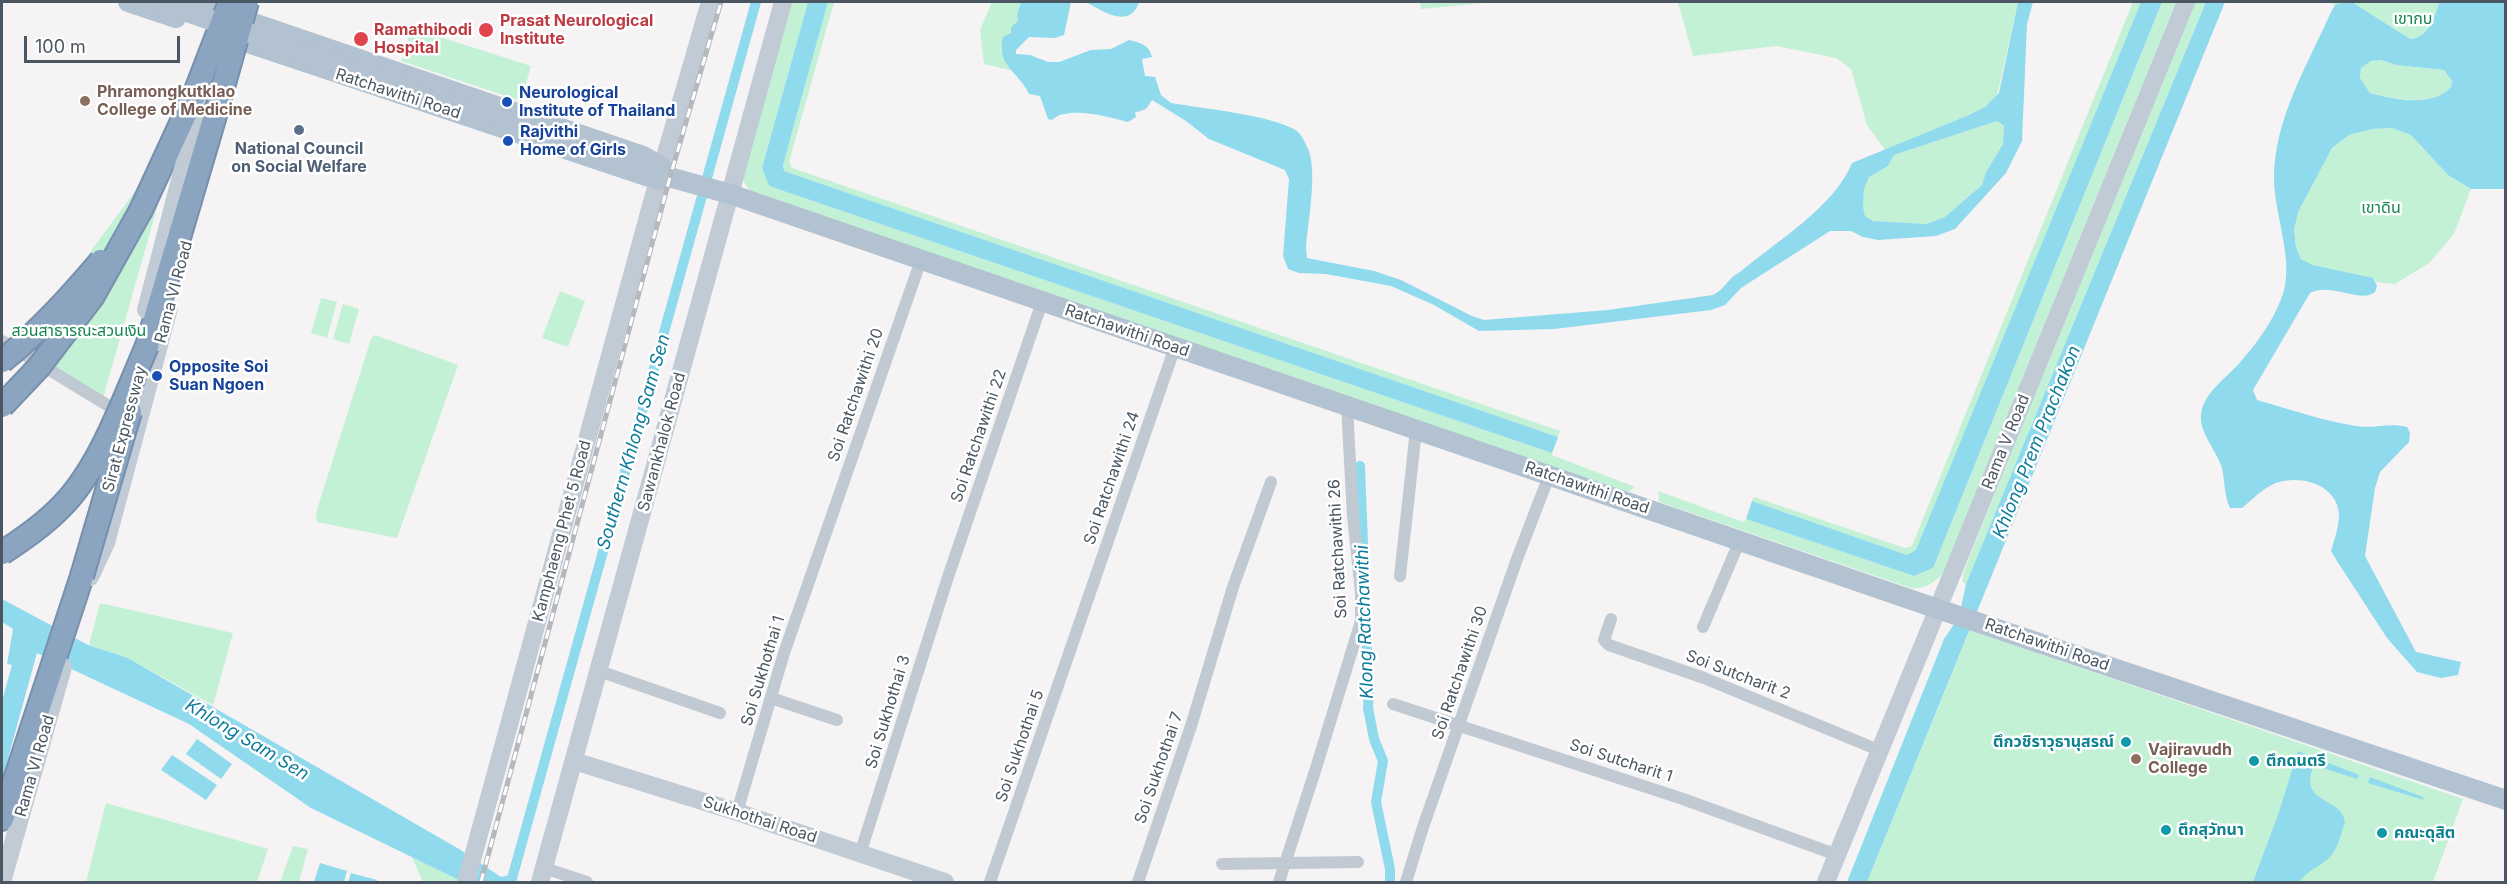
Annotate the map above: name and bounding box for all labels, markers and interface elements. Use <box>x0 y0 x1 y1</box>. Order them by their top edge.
park label: เขากบ <box>2393 9 2433 29</box>
place label: Prasat Neurological Institute <box>500 11 653 49</box>
place label: Ramathibodi Hospital <box>374 20 472 58</box>
marker: Prasat Neurological Institute <box>477 21 495 39</box>
scale bar <box>27 24 183 62</box>
marker: Ramathibodi Hospital <box>352 30 370 48</box>
text: 100 m <box>35 36 86 57</box>
street label: Ratchawithi Road <box>333 65 463 123</box>
place label: Phramongkutklao College of Medicine <box>97 82 252 120</box>
place label: Neurological Institute of Thailand <box>519 83 675 121</box>
marker: Phramongkutklao College of Medicine <box>78 94 92 108</box>
marker: Neurological Institute of Thailand <box>500 95 514 109</box>
place label: Rajvithi Home of Girls <box>520 122 626 160</box>
marker: National Council on Social Welfare <box>292 123 306 137</box>
marker: Rajvithi Home of Girls <box>501 134 515 148</box>
place label: National Council on Social Welfare <box>231 139 367 177</box>
park label: เขาดิน <box>2361 198 2401 218</box>
street label: Rama VI Road <box>151 239 197 345</box>
street label: Ratchawithi Road <box>1062 301 1192 361</box>
park label: สวนสาธารณะสวนเงิน <box>12 321 146 341</box>
street label: Soi Ratchawithi 20 <box>824 326 888 464</box>
water label: Southern Khlong Sam Sen <box>593 332 675 552</box>
water label: Khlong Prem Prachakon <box>1988 343 2086 541</box>
place label: Opposite Soi Suan Ngoen <box>169 357 268 395</box>
street label: Sirat Expressway <box>99 364 151 494</box>
street label: Soi Ratchawithi 22 <box>947 367 1011 505</box>
marker: Opposite Soi Suan Ngoen <box>150 369 164 383</box>
street label: Sawankhalok Road <box>634 370 690 514</box>
street label: Rama V Road <box>1978 392 2034 492</box>
street label: Soi Ratchawithi 24 <box>1080 409 1144 547</box>
street label: Kamphaeng Phet 5 Road <box>529 438 595 624</box>
street label: Ratchawithi Road <box>1522 458 1652 518</box>
street label: Soi Ratchawithi 26 <box>1325 479 1351 619</box>
water label: Klong Ratchawithi <box>1352 545 1378 699</box>
street label: Soi Ratchawithi 30 <box>1428 604 1492 742</box>
street label: Soi Sukhothai 1 <box>737 614 789 728</box>
street label: Ratchawithi Road <box>1982 615 2112 675</box>
street label: Soi Sutcharit 2 <box>1683 646 1793 704</box>
street label: Soi Sukhothai 3 <box>862 653 914 771</box>
street label: Soi Sukhothai 5 <box>992 687 1048 805</box>
water label: Khlong Sam Sen <box>181 695 313 785</box>
street label: Soi Sukhothai 7 <box>1131 710 1187 826</box>
street label: Rama VI Road <box>11 713 59 819</box>
place label: ตึกวชิราวุธานุสรณ์ <box>1993 732 2114 752</box>
street label: Soi Sutcharit 1 <box>1567 735 1675 787</box>
marker: ตึกวชิราวุธานุสรณ์ <box>2119 735 2133 749</box>
place label: Vajiravudh College <box>2148 740 2232 778</box>
place label: ตึกดนตรี <box>2266 751 2326 771</box>
marker: Vajiravudh College <box>2129 752 2143 766</box>
marker: ตึกดนตรี <box>2247 754 2261 768</box>
street label: Sukhothai Road <box>701 793 819 847</box>
place label: ตึกสุวัทนา <box>2178 820 2244 840</box>
marker: ตึกสุวัทนา <box>2159 823 2173 837</box>
place label: คณะดุสิต <box>2394 823 2455 843</box>
marker: คณะดุสิต <box>2375 826 2389 840</box>

